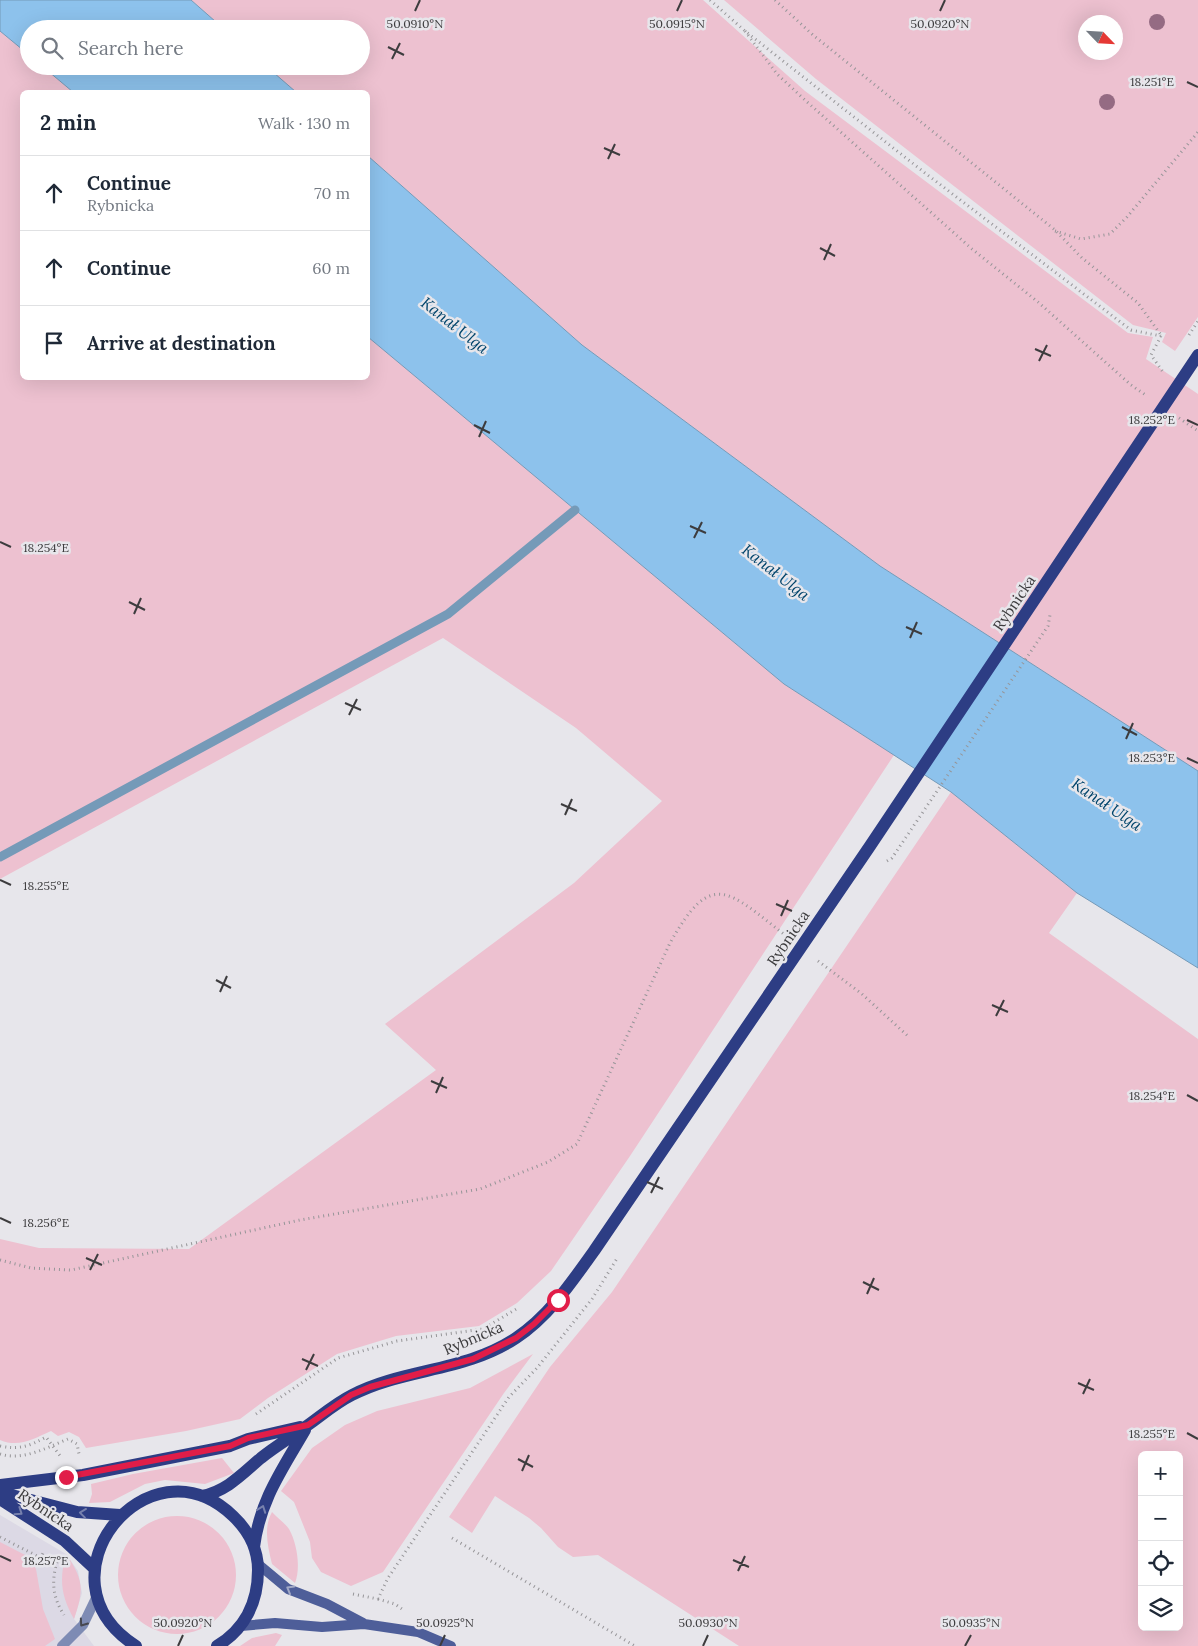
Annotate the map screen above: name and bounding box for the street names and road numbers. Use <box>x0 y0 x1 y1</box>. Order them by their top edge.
street label: Rybnicka <box>989 571 1040 634</box>
street label: Rybnicka <box>763 906 814 969</box>
street label: Rybnicka <box>440 1317 506 1359</box>
street label: Rybnicka <box>15 1485 78 1536</box>

